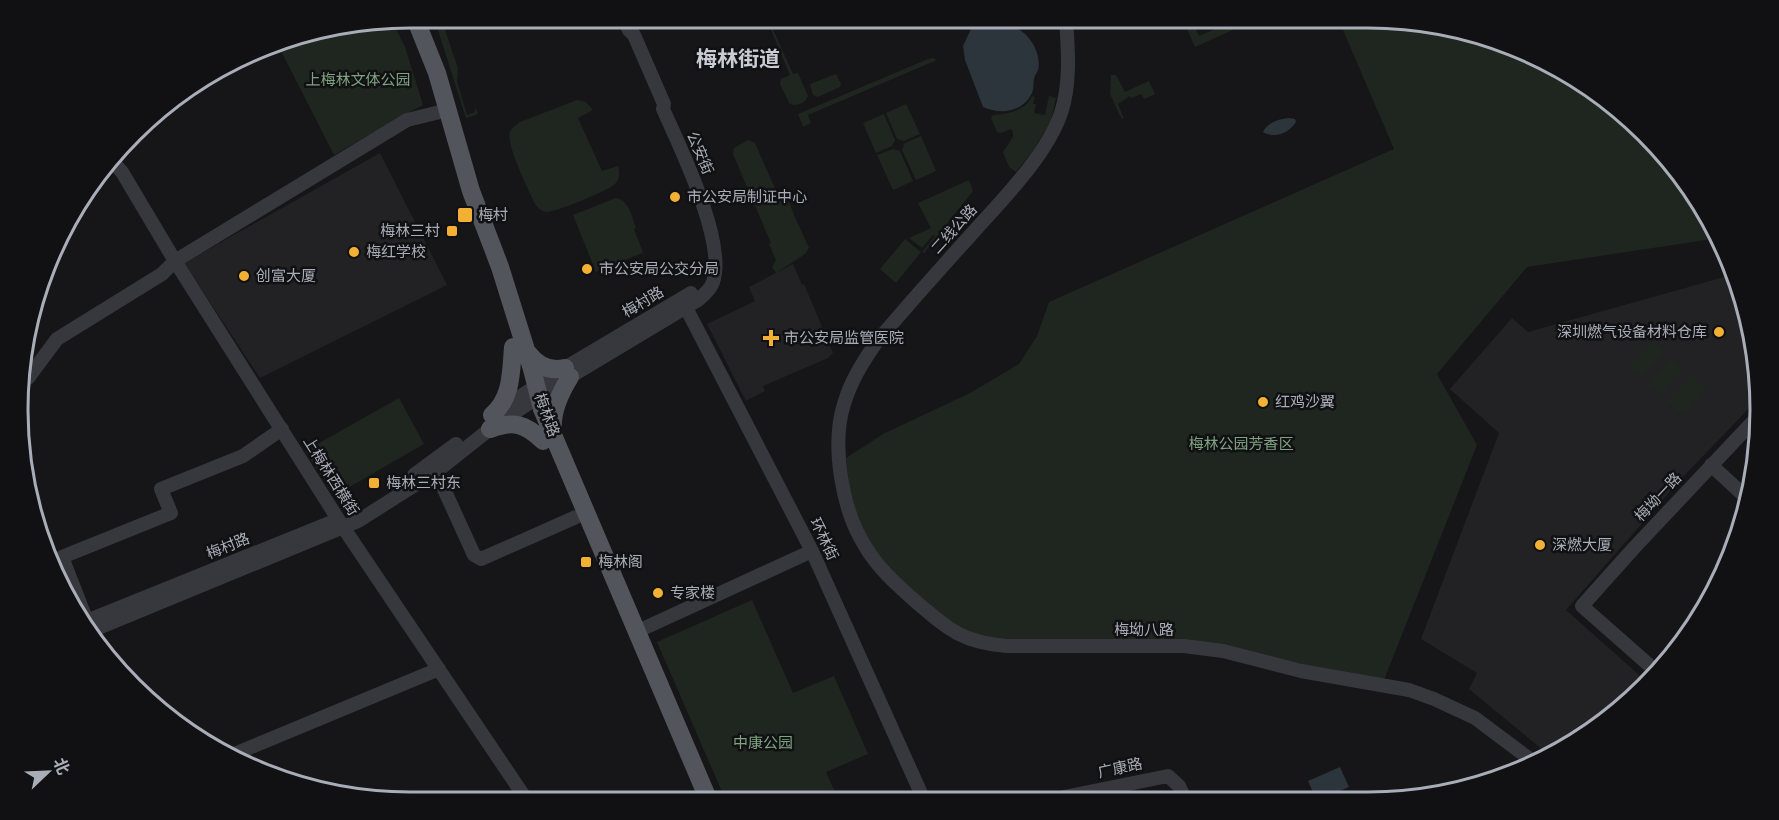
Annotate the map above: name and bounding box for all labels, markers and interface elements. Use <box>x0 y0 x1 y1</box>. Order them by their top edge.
district label: 梅林街道 <box>696 45 780 73</box>
park label: 上梅林文体公园 <box>305 70 411 90</box>
street label: 公安街 <box>682 128 718 178</box>
place label: 市公安局制证中心 <box>687 187 807 207</box>
marker: 市公安局制证中心 <box>668 190 682 204</box>
street label: 二线公路 <box>926 200 982 258</box>
place label: 梅村 <box>478 205 508 225</box>
marker: 梅村 <box>456 206 474 224</box>
place label: 梅林三村 <box>380 221 440 241</box>
marker: 梅林三村 <box>445 224 459 238</box>
place label: 梅红学校 <box>366 242 426 262</box>
marker: 梅红学校 <box>347 245 361 259</box>
place label: 市公安局公交分局 <box>599 259 719 279</box>
marker: 市公安局公交分局 <box>580 262 594 276</box>
place label: 创富大厦 <box>256 266 316 286</box>
marker: 创富大厦 <box>237 269 251 283</box>
street label: 梅村路 <box>619 282 667 322</box>
place label: 深圳燃气设备材料仓库 <box>1557 322 1707 342</box>
marker: 深圳燃气设备材料仓库 <box>1712 325 1726 339</box>
place label: 市公安局监管医院 <box>784 328 904 348</box>
marker: 市公安局监管医院 <box>762 329 780 347</box>
street label: 梅林路 <box>530 390 564 440</box>
place label: 红鸡沙翼 <box>1275 392 1335 412</box>
marker: 红鸡沙翼 <box>1256 395 1270 409</box>
street label: 上梅林西横街 <box>299 433 363 519</box>
park label: 梅林公园芳香区 <box>1188 434 1294 454</box>
street label: 梅坳一路 <box>1630 468 1686 526</box>
place label: 梅林三村东 <box>386 473 461 493</box>
marker: 梅林三村东 <box>367 476 381 490</box>
street label: 环林街 <box>805 514 843 564</box>
street label: 梅村路 <box>203 528 253 564</box>
place label: 深燃大厦 <box>1552 535 1612 555</box>
marker: 深燃大厦 <box>1533 538 1547 552</box>
place label: 梅林阁 <box>598 552 643 572</box>
marker: 梅林阁 <box>579 555 593 569</box>
place label: 专家楼 <box>670 583 715 603</box>
marker: 专家楼 <box>651 586 665 600</box>
street label: 梅坳八路 <box>1114 620 1174 640</box>
park label: 中康公园 <box>733 733 793 753</box>
north arrow <box>18 742 78 802</box>
street label: 广康路 <box>1096 754 1144 782</box>
text: 北 <box>48 755 74 778</box>

